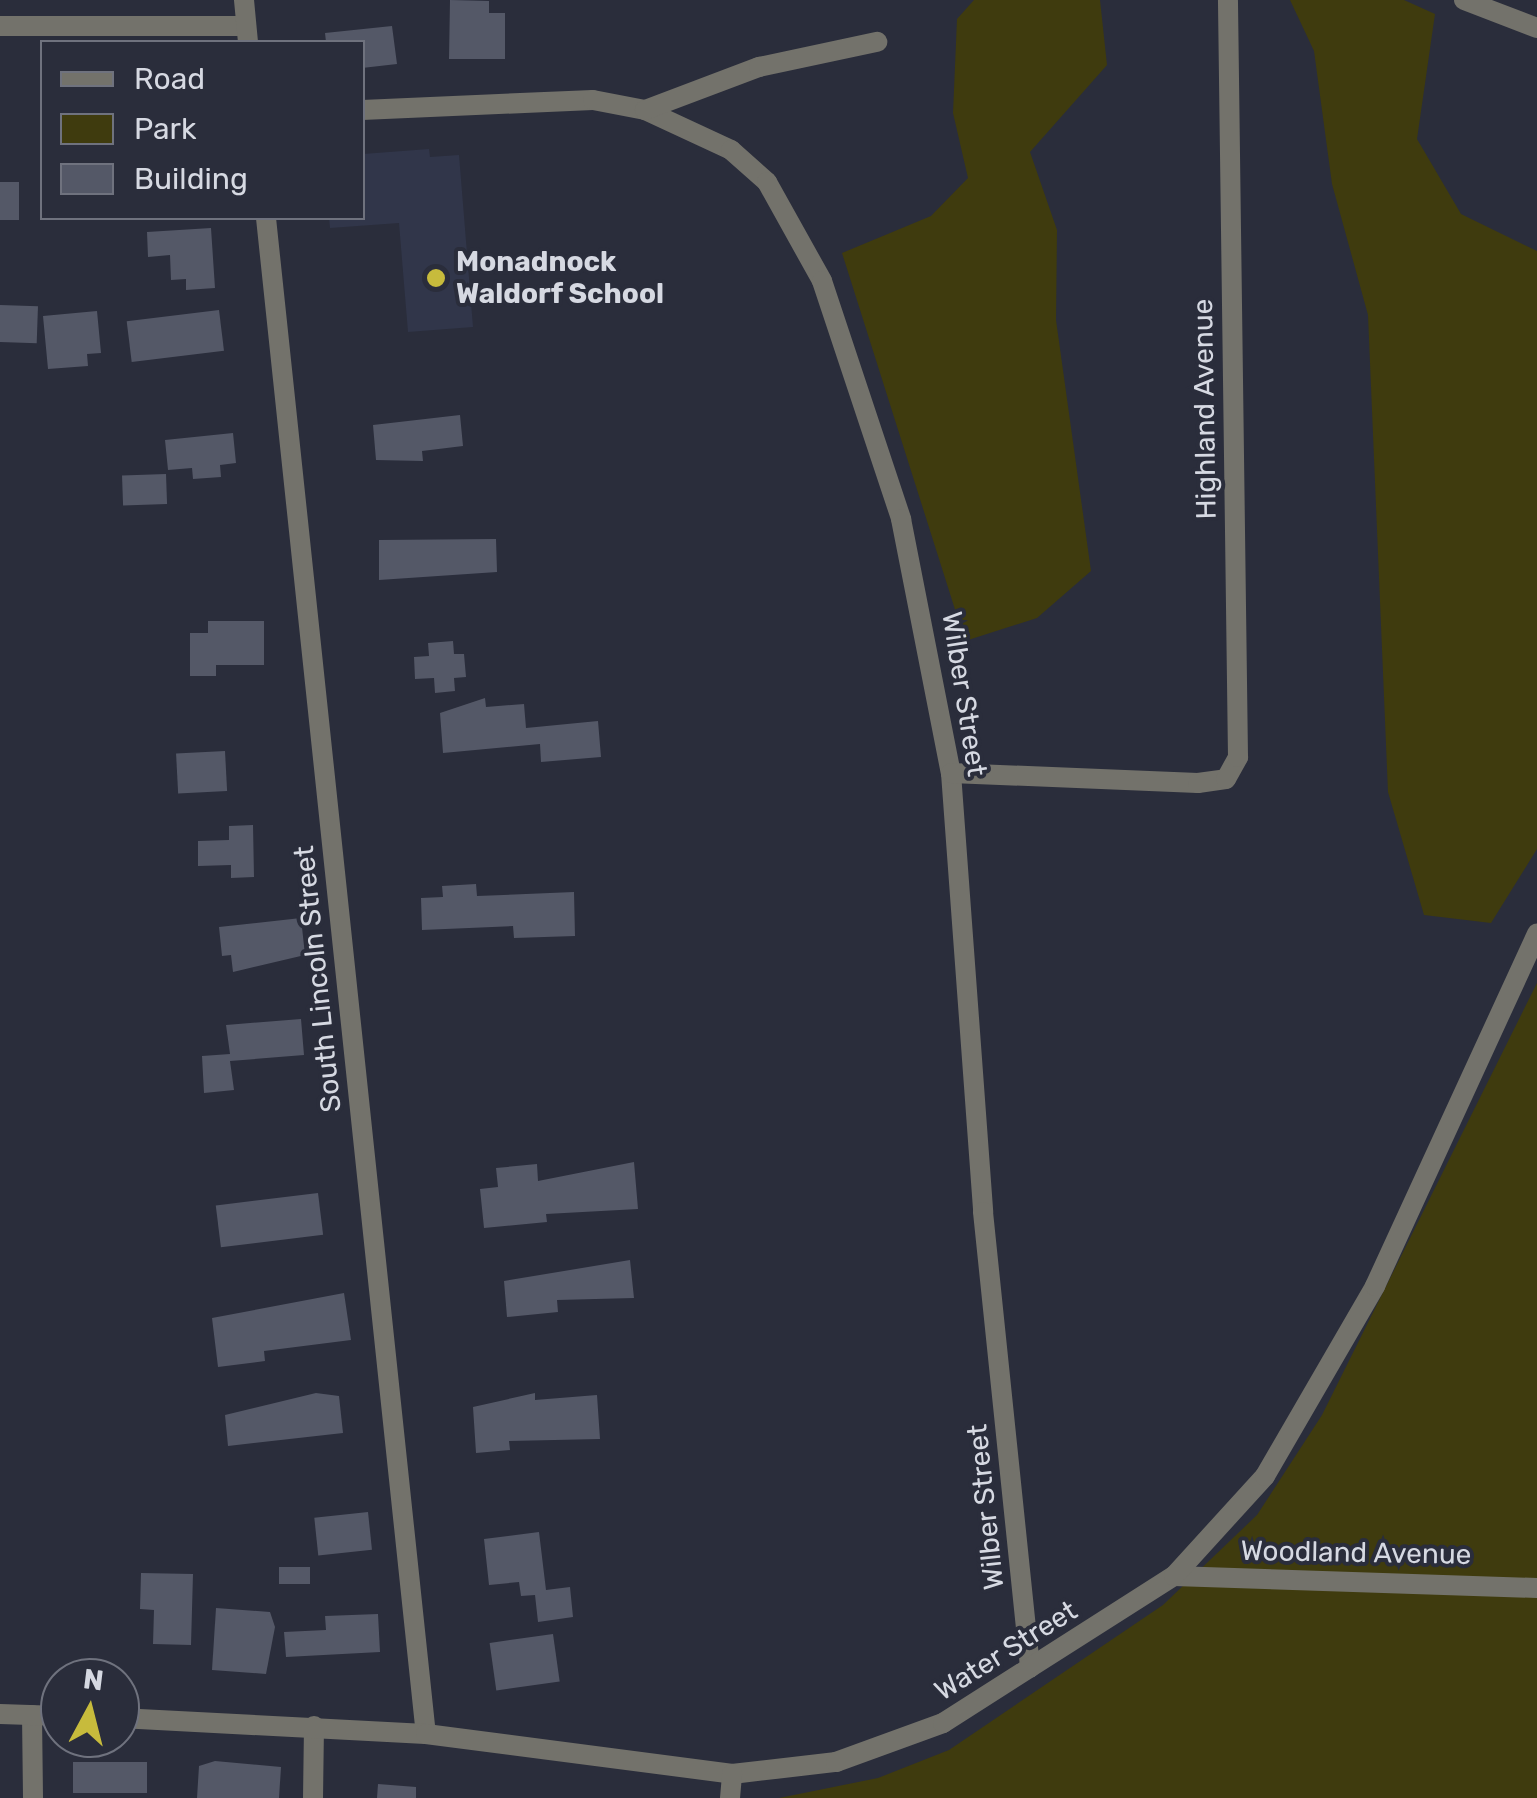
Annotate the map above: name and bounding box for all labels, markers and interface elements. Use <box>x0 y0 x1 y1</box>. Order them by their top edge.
legend <box>40 40 365 220</box>
text: Road <box>134 61 205 97</box>
text: Park <box>134 111 196 147</box>
text: Building <box>134 161 248 197</box>
place label: Monadnock Waldorf School <box>456 245 665 311</box>
marker: Monadnock Waldorf School <box>425 267 447 289</box>
street label: Highland Avenue <box>1186 298 1224 520</box>
street label: Wilber Street <box>934 609 994 779</box>
street label: South Lincoln Street <box>287 844 349 1114</box>
street label: Wilber Street <box>961 1422 1011 1592</box>
street label: Woodland Avenue <box>1240 1534 1472 1572</box>
street label: Water Street <box>928 1594 1084 1708</box>
north arrow <box>40 1658 140 1758</box>
text: N <box>81 1662 105 1697</box>

